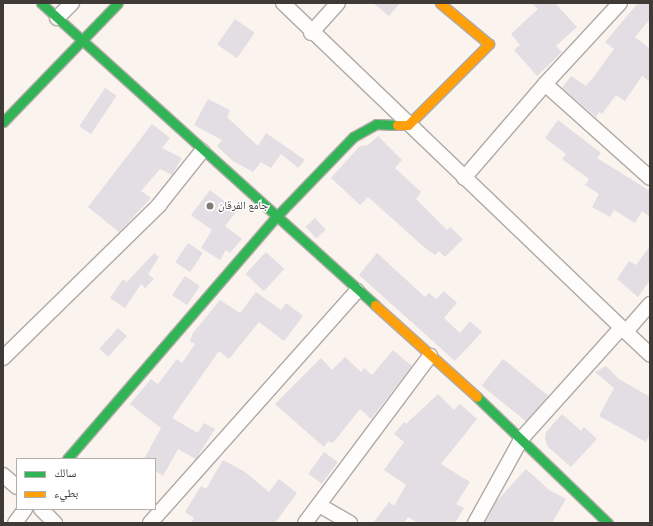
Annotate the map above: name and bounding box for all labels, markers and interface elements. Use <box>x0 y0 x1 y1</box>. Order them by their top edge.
place label: جامع الفرقان <box>218 199 268 213</box>
marker: جامع الفرقان <box>205 201 215 211</box>
legend <box>16 458 156 510</box>
text: سالك <box>54 465 76 481</box>
text: بطيء <box>54 485 78 501</box>

